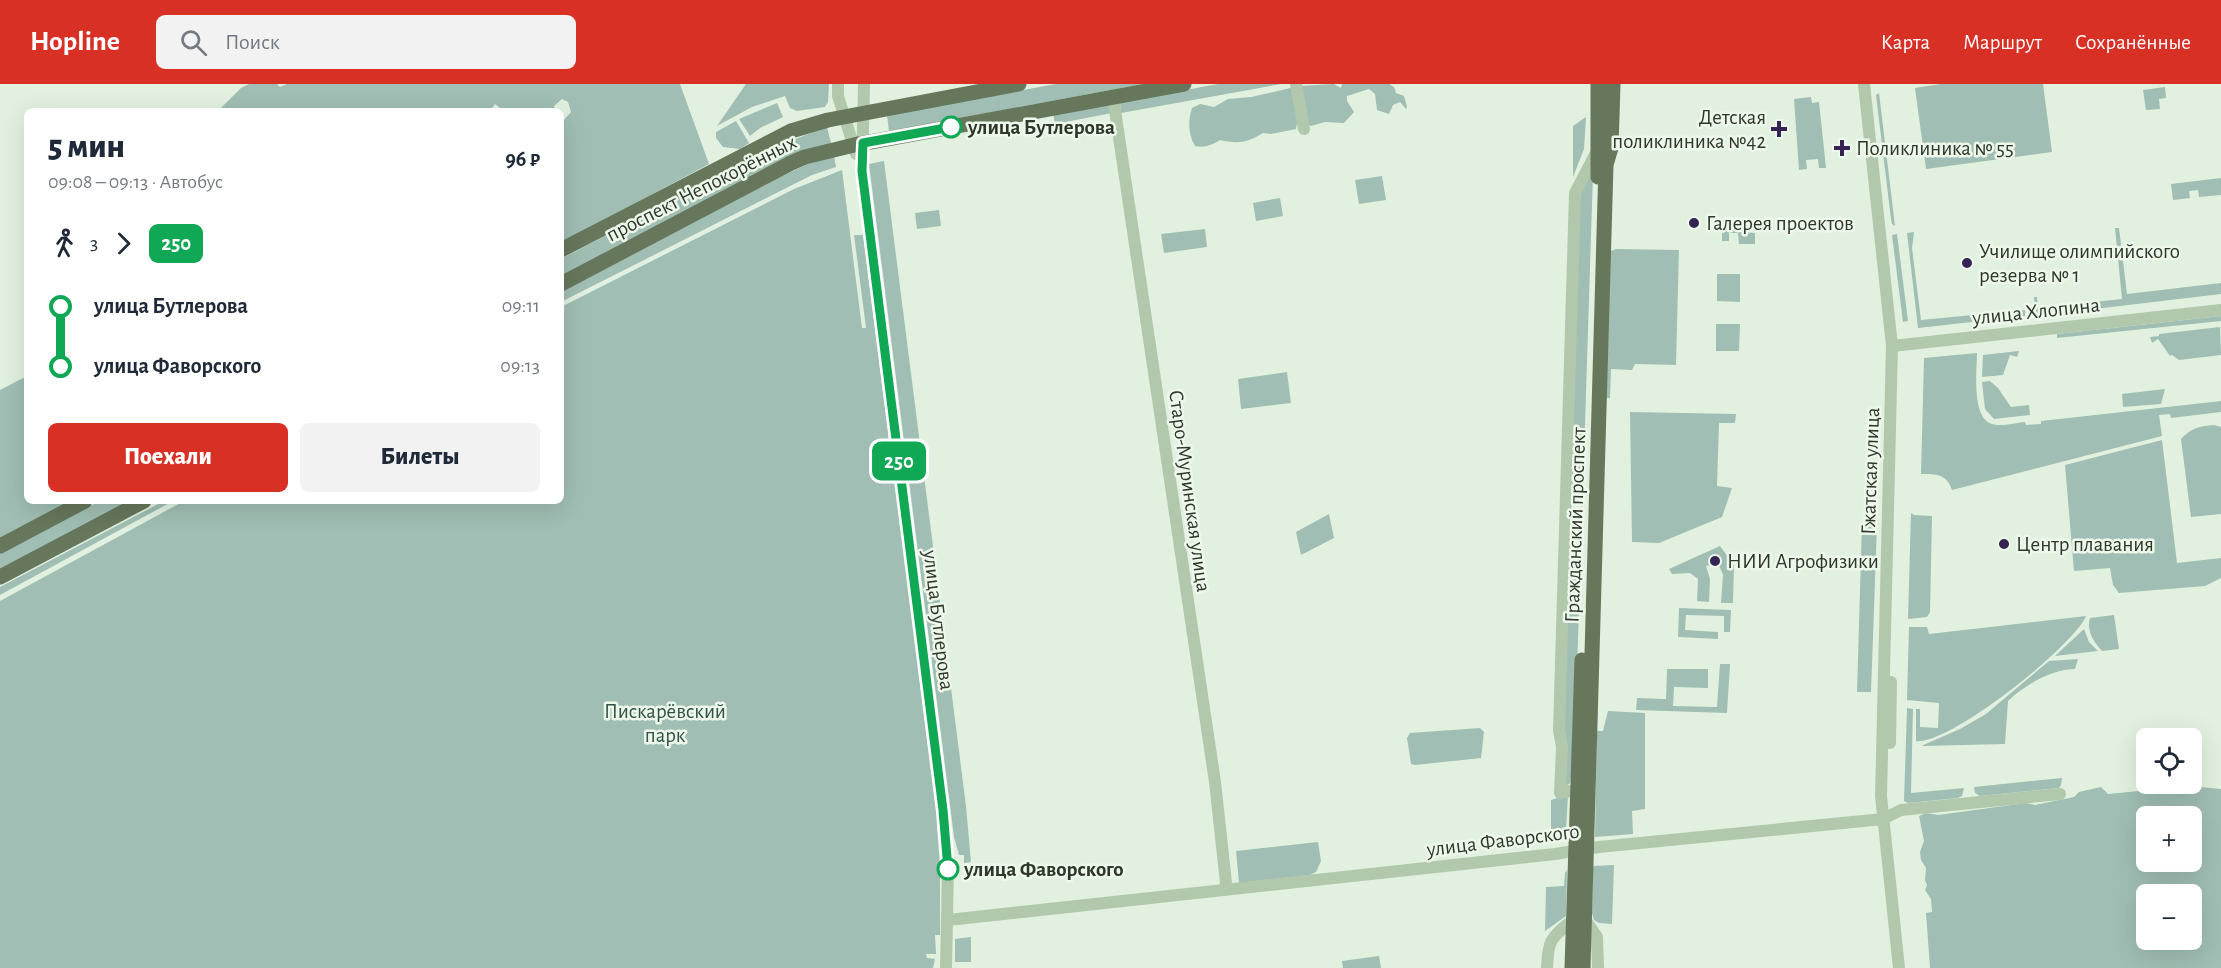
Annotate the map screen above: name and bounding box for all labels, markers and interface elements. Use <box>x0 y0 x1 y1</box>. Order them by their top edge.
search box <box>156 15 576 69</box>
icon: search <box>177 26 210 59</box>
text: Hopline <box>30 28 120 56</box>
text: Поиск <box>225 31 280 53</box>
text: Карта <box>1881 32 1930 53</box>
text: Маршрут <box>1963 32 2042 53</box>
text: Сохранённые <box>2075 32 2191 53</box>
place label: Детская поликлиника №42 <box>1612 107 1766 152</box>
marker: улица Бутлерова <box>940 116 962 138</box>
place label: улица Бутлерова <box>967 117 1115 138</box>
marker: Детская поликлиника №42 <box>1770 120 1788 138</box>
text: 5 мин <box>48 131 125 164</box>
street label: проспект Непокорённых <box>603 131 800 246</box>
place label: Поликлиника № 55 <box>1856 138 2014 159</box>
marker: Поликлиника № 55 <box>1833 139 1851 157</box>
text: 96 ₽ <box>505 148 540 170</box>
text: 09:08 – 09:13 · Автобус <box>48 172 223 192</box>
place label: Галерея проектов <box>1706 213 1854 234</box>
marker: Галерея проектов <box>1687 216 1701 230</box>
icon: walk <box>48 227 81 260</box>
icon: forward <box>107 227 140 260</box>
text: 3 <box>90 233 98 253</box>
text: 250 <box>161 233 191 254</box>
place label: Училище олимпийского резерва № 1 <box>1979 241 2180 286</box>
marker: Училище олимпийского резерва № 1 <box>1960 256 1974 270</box>
street label: улица Хлопина <box>1970 294 2101 329</box>
text: улица Бутлерова <box>94 295 248 317</box>
text: 09:11 <box>502 296 540 316</box>
text: улица Фаворского <box>94 355 261 377</box>
text: 09:13 <box>500 356 540 376</box>
street label: Старо-Муринская улица <box>1165 389 1214 594</box>
street label: Гжатская улица <box>1858 407 1883 535</box>
button: Поехали <box>48 423 288 492</box>
button: Билеты <box>300 423 540 492</box>
street label: Гражданский проспект <box>1562 426 1589 623</box>
line badge: 250 <box>864 442 934 481</box>
text: 250 <box>884 451 914 472</box>
place label: Центр плавания <box>2016 534 2154 555</box>
marker: Центр плавания <box>1997 537 2011 551</box>
street label: улица Бутлерова <box>919 548 958 692</box>
place label: НИИ Агрофизики <box>1727 551 1879 572</box>
marker: НИИ Агрофизики <box>1708 554 1722 568</box>
park label: Пискарёвский парк <box>604 701 726 746</box>
map controls <box>2136 728 2202 950</box>
button: locate <box>2136 728 2202 794</box>
button: + <box>2136 806 2202 872</box>
street label: улица Фаворского <box>1425 821 1581 860</box>
marker: улица Фаворского <box>937 858 959 880</box>
place label: улица Фаворского <box>963 859 1124 880</box>
button: − <box>2136 884 2202 950</box>

